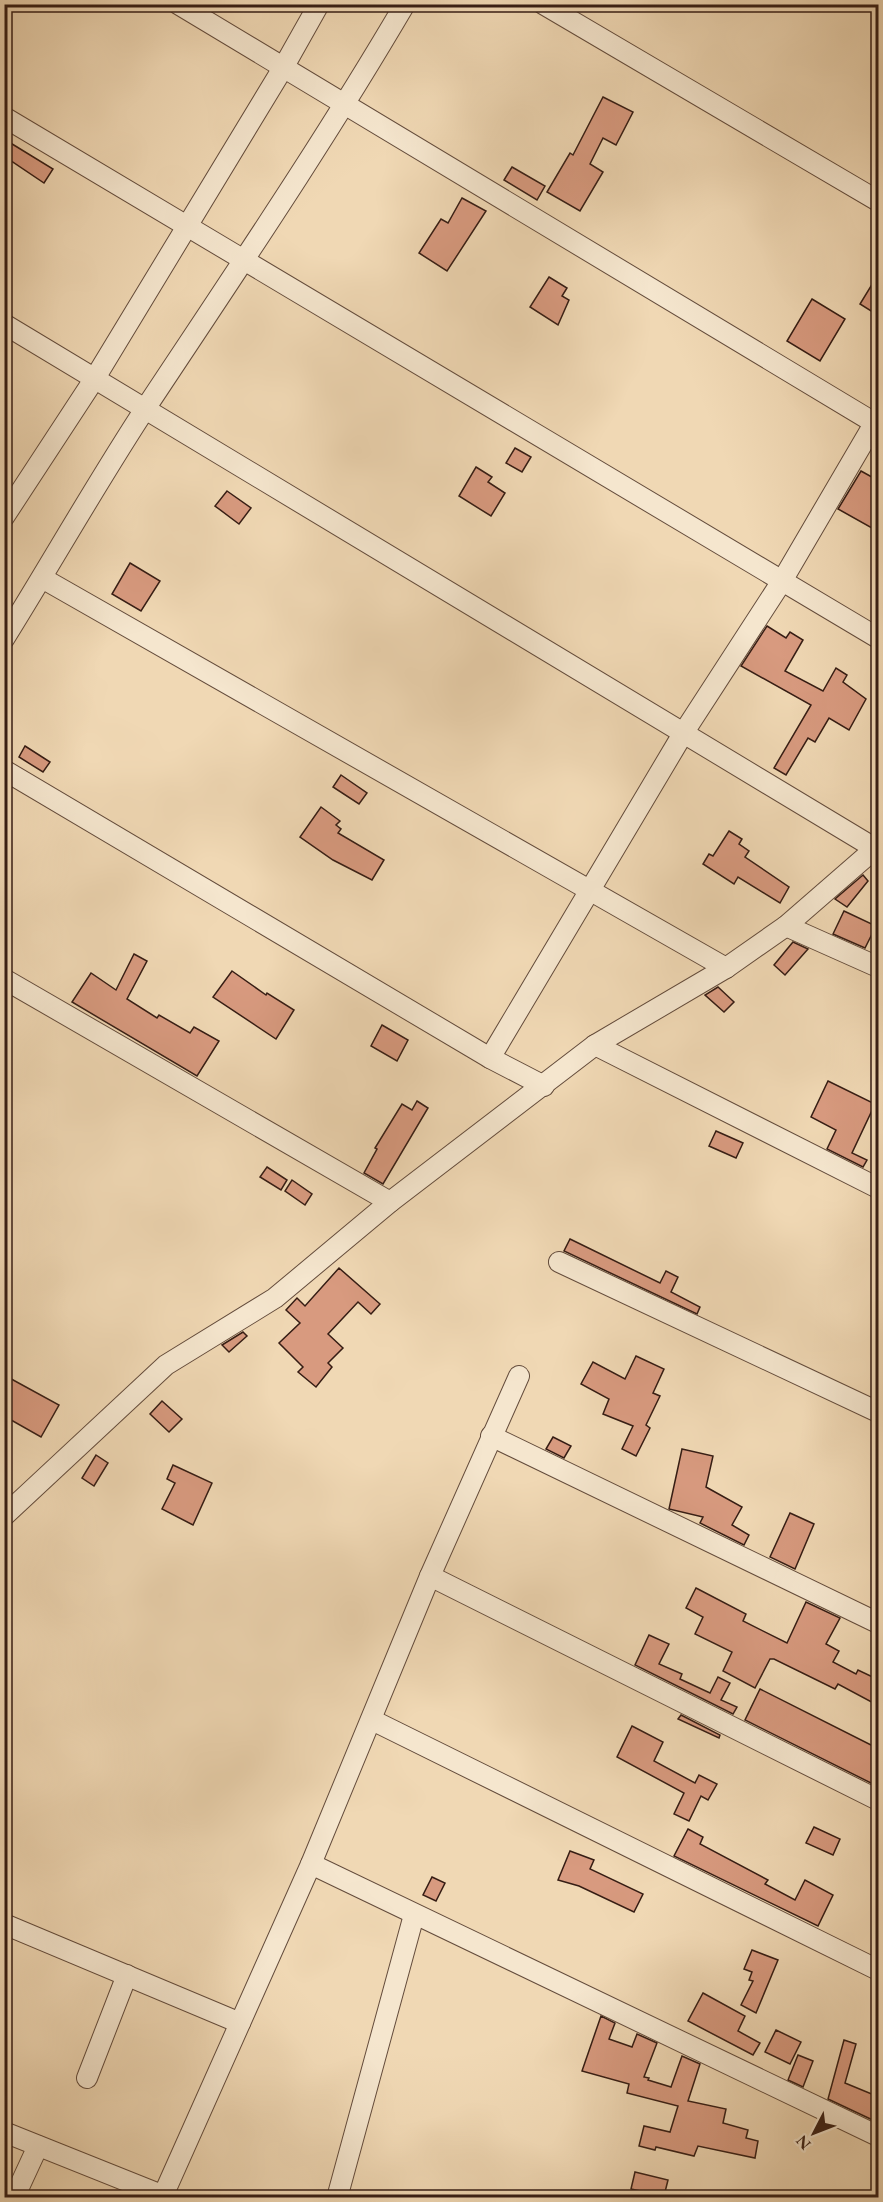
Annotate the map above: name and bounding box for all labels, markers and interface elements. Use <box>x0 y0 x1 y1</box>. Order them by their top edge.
north arrow <box>784 2103 844 2163</box>
text: N <box>791 2131 815 2155</box>

